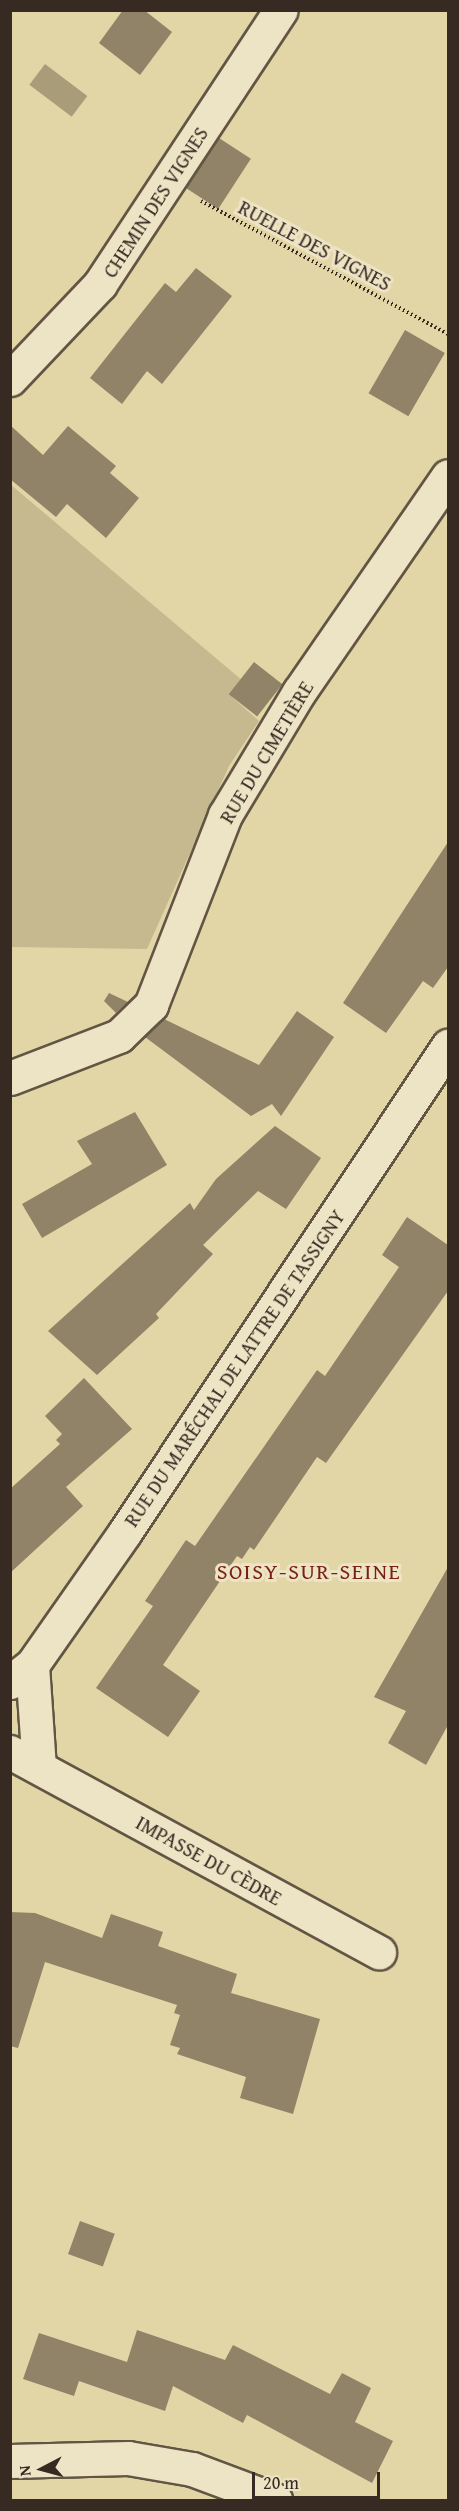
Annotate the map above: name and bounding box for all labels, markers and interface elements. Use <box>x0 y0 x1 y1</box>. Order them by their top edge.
street label: CHEMIN DES VIGNES <box>97 122 213 282</box>
street label: RUELLE DES VIGNES <box>235 195 395 295</box>
street label: RUE DU CIMETIÈRE <box>214 677 318 827</box>
street label: RUE DU MARÉCHAL DE LATTRE DE TASSIGNY <box>119 1205 349 1531</box>
district label: SOISY-SUR-SEINE <box>217 1559 401 1585</box>
street label: IMPASSE DU CÈDRE <box>132 1810 286 1910</box>
north arrow <box>12 2439 72 2499</box>
scale bar <box>255 2460 382 2498</box>
text: N <box>12 2464 37 2477</box>
text: 20 m <box>263 2469 299 2496</box>

